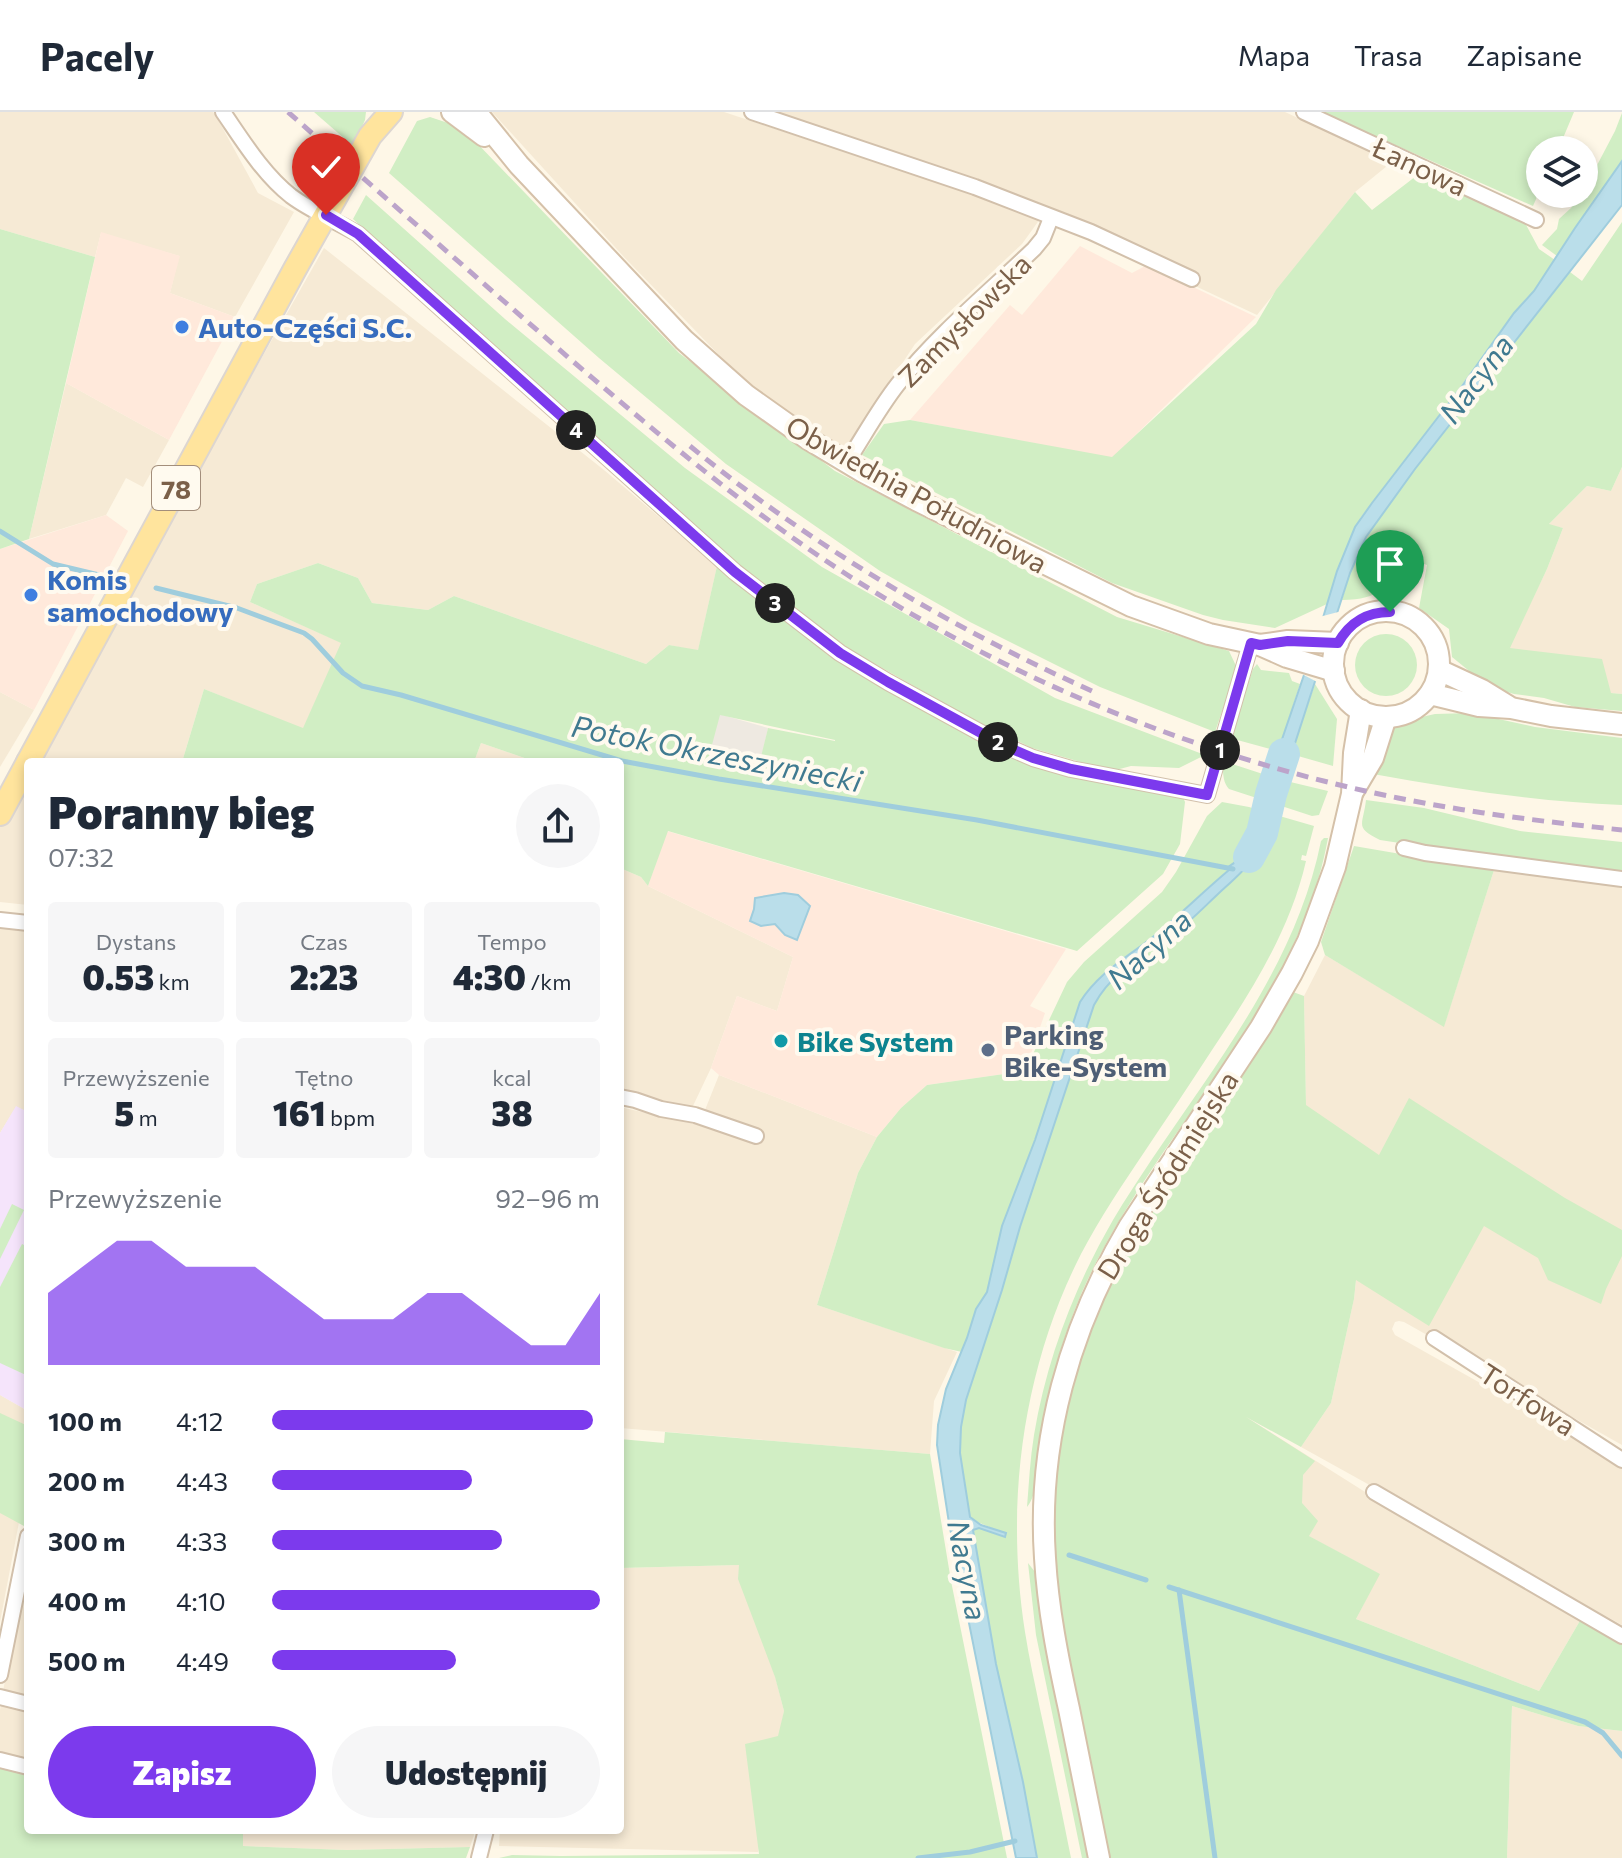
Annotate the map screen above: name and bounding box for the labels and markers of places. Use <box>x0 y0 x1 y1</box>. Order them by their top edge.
pin <box>292 133 360 215</box>
place label: Auto-Części S.C. <box>198 310 412 344</box>
marker: Auto-Części S.C. <box>173 318 191 336</box>
pin: 4 <box>556 410 596 450</box>
pin <box>1356 530 1424 612</box>
place label: Komis samochodowy <box>47 562 234 628</box>
pin: 3 <box>755 583 795 623</box>
marker: Komis samochodowy <box>22 586 40 604</box>
pin: 2 <box>978 722 1018 762</box>
pin: 1 <box>1200 730 1240 770</box>
place label: Parking Bike-System <box>1004 1017 1167 1083</box>
place label: Bike System <box>797 1024 954 1058</box>
marker: Bike System <box>772 1032 790 1050</box>
marker: Parking Bike-System <box>979 1041 997 1059</box>

